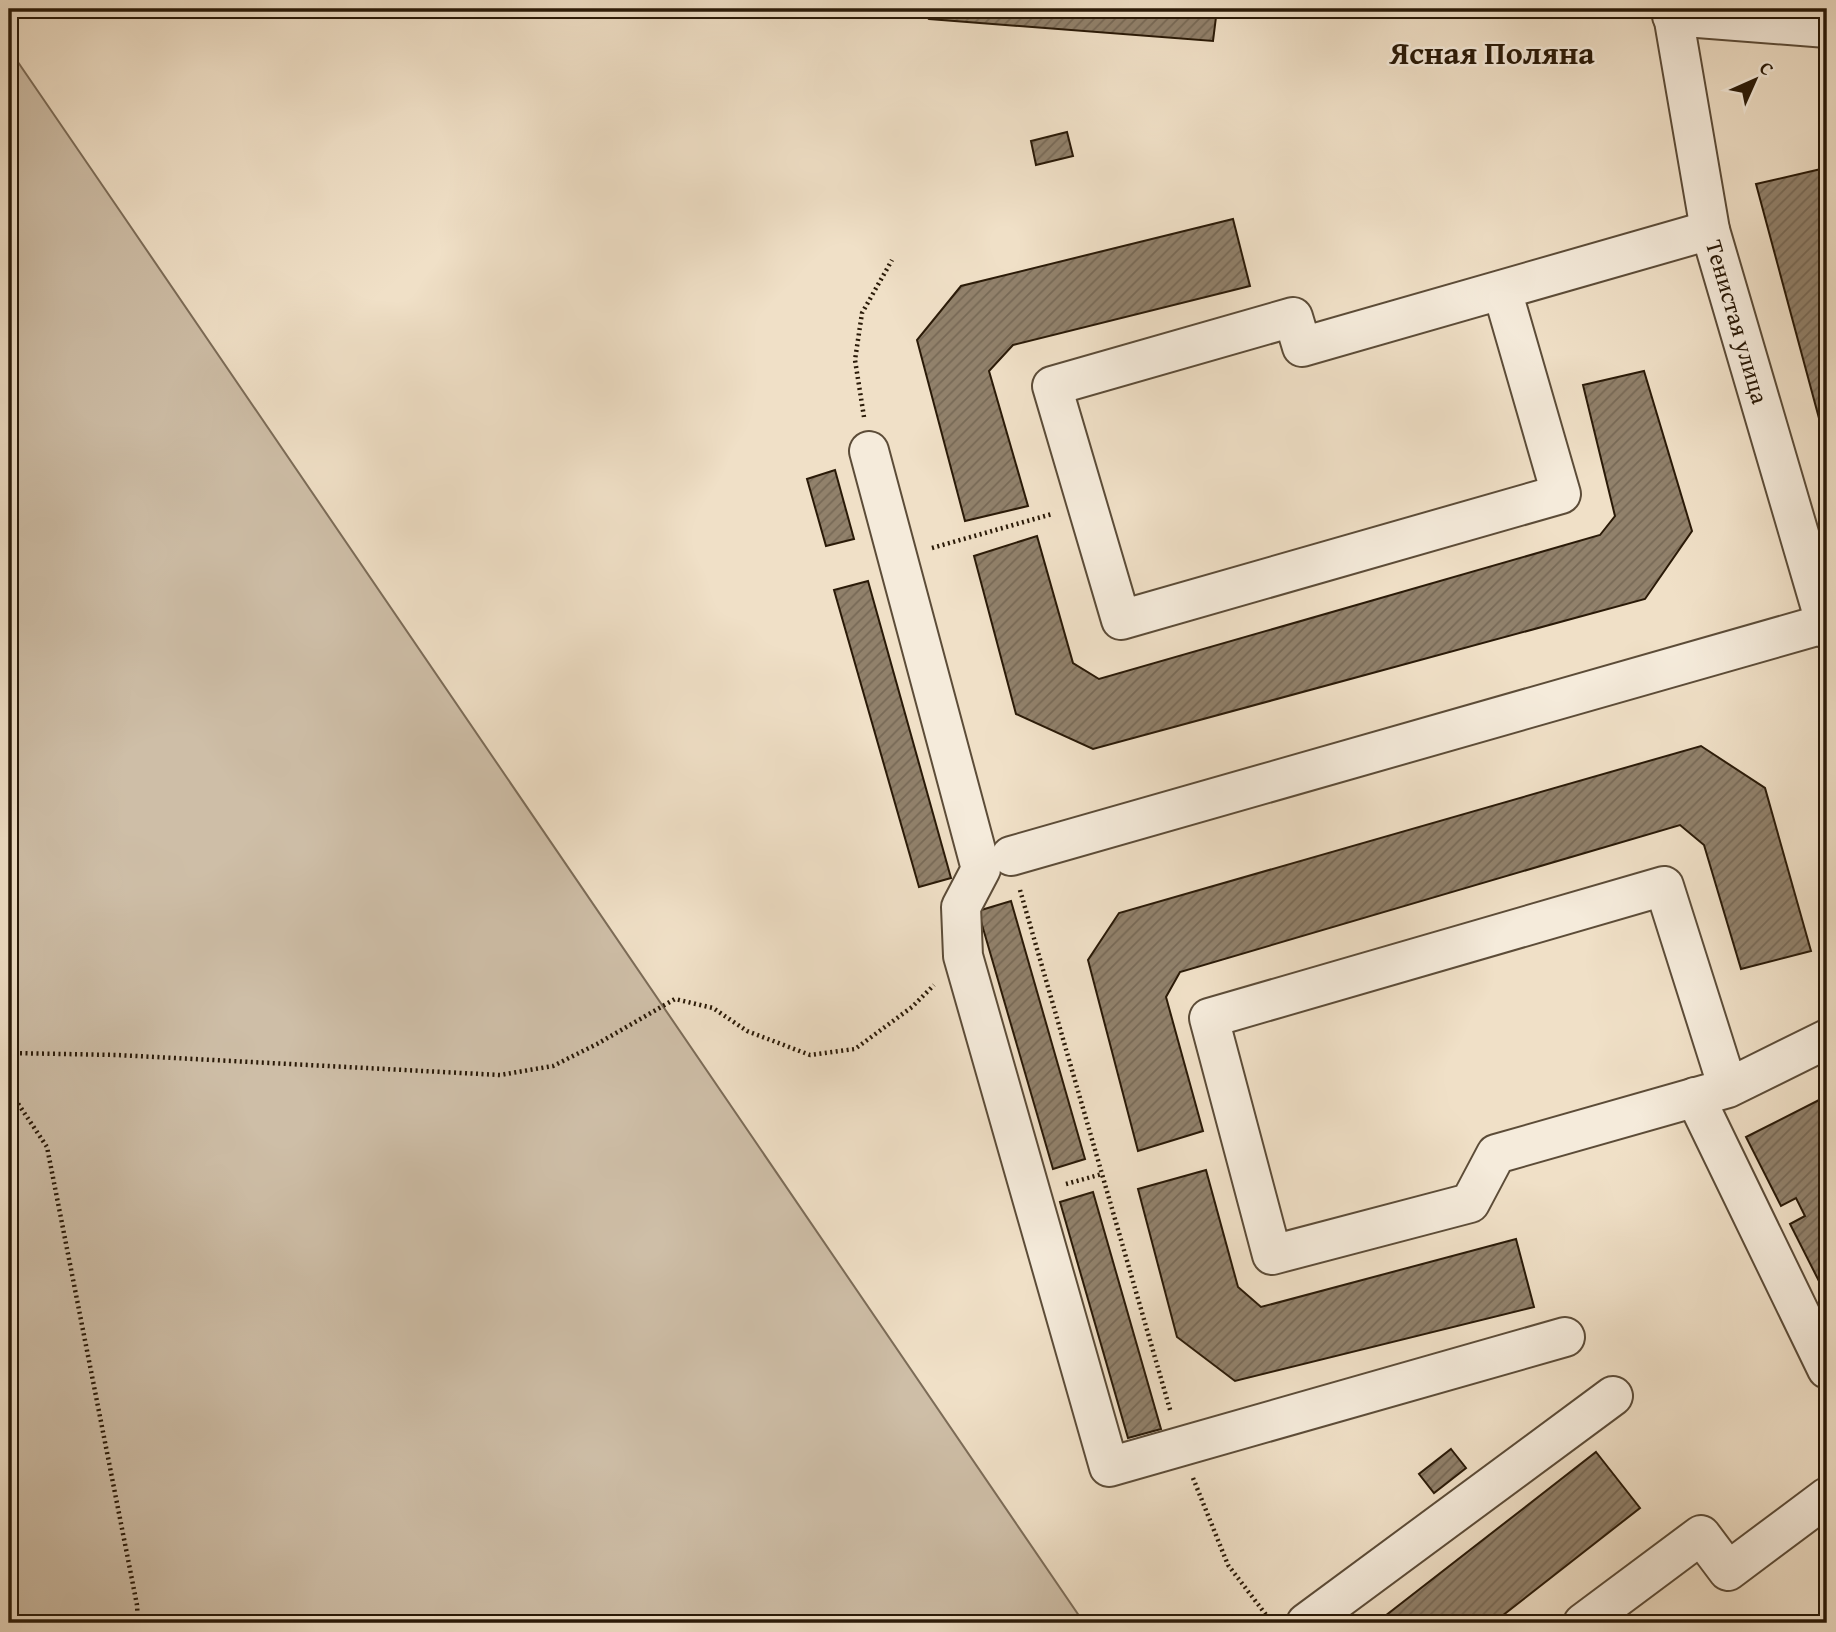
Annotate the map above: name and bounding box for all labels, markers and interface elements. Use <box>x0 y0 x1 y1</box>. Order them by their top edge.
district label: Ясная Поляна <box>1388 29 1595 76</box>
north arrow <box>1720 46 1790 116</box>
text: С <box>1753 54 1781 82</box>
street label: Тенистая улица <box>1697 236 1778 408</box>

